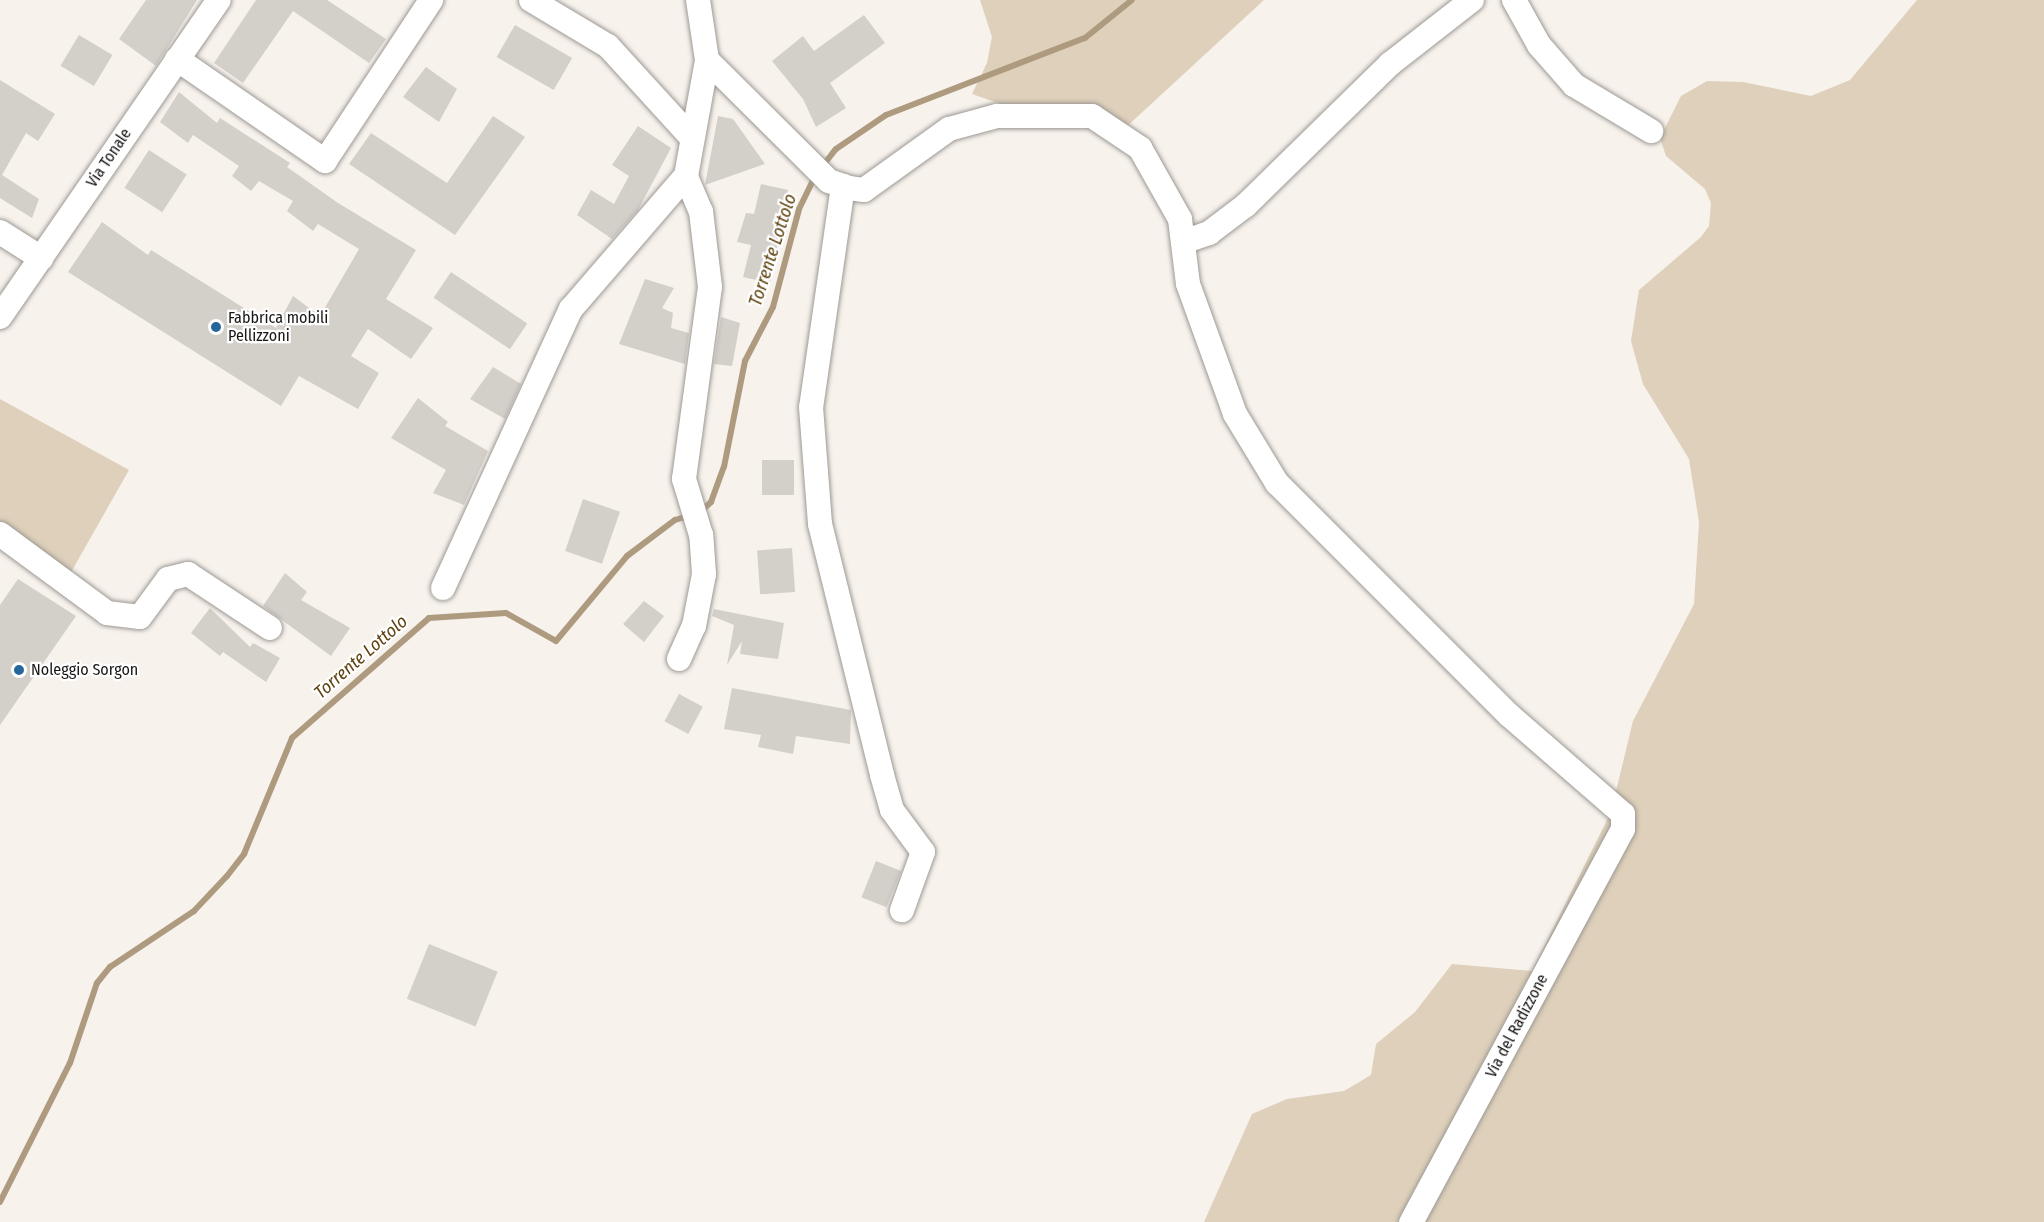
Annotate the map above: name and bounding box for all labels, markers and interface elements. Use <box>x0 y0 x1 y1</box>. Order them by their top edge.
street label: Via Tonale <box>82 125 136 191</box>
water label: Torrente Lottolo <box>745 191 801 309</box>
place label: Fabbrica mobili Pellizzoni <box>228 308 328 346</box>
marker: Fabbrica mobili Pellizzoni <box>209 320 223 334</box>
water label: Torrente Lottolo <box>310 611 412 703</box>
place label: Noleggio Sorgon <box>31 660 138 680</box>
marker: Noleggio Sorgon <box>12 663 26 677</box>
street label: Via del Radizzone <box>1482 971 1552 1081</box>

